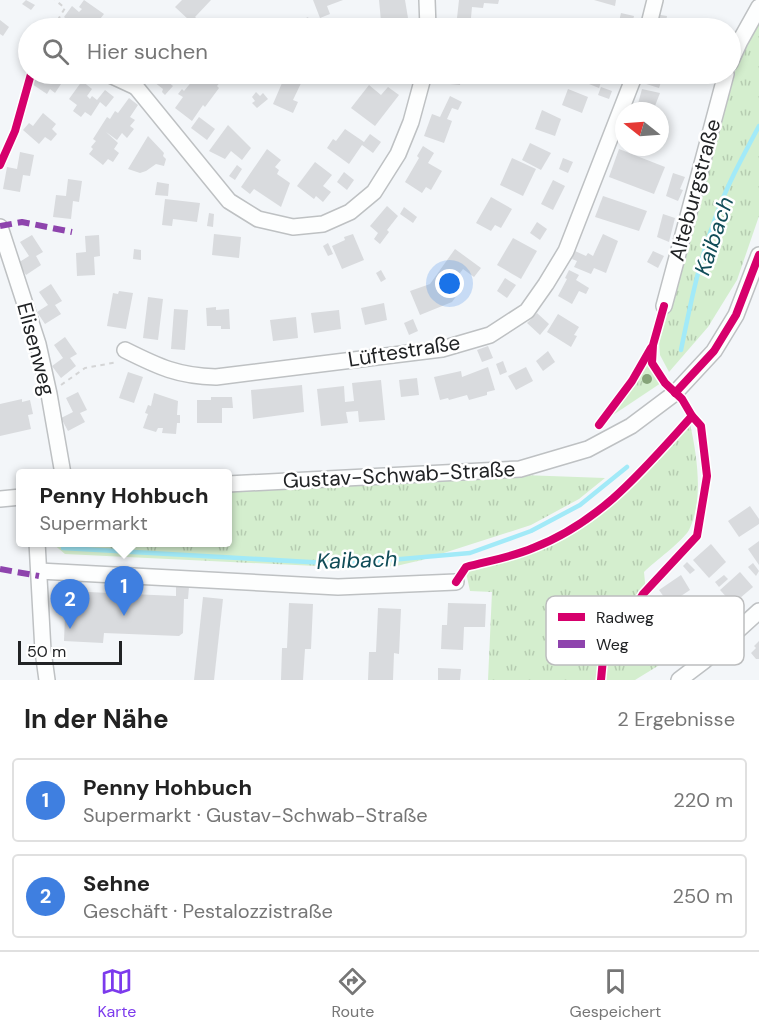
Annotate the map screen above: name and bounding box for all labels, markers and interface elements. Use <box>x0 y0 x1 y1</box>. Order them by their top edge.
search box <box>18 18 741 84</box>
icon: search <box>39 35 72 68</box>
text: Hier suchen <box>87 37 208 66</box>
north arrow <box>615 102 669 156</box>
street label: Alteburgstraße <box>663 116 727 264</box>
water label: Kaibach <box>688 193 740 279</box>
your location <box>435 269 464 298</box>
street label: Elisenweg <box>10 299 62 399</box>
street label: Lüftestraße <box>346 328 462 374</box>
street label: Gustav-Schwab-Straße <box>282 455 516 495</box>
popup <box>16 469 232 547</box>
text: Penny Hohbuch <box>39 481 209 510</box>
text: Supermarkt <box>39 510 148 536</box>
water label: Kaibach <box>316 544 398 576</box>
pin: 1 <box>104 566 144 616</box>
pin: 2 <box>50 580 90 629</box>
legend <box>546 596 744 665</box>
text: Radweg <box>596 607 654 628</box>
text: Weg <box>596 634 629 655</box>
scale bar <box>18 638 122 666</box>
text: 50 m <box>27 641 66 662</box>
text: In der Nähe <box>24 702 169 736</box>
text: 2 Ergebnisse <box>617 706 735 732</box>
text: Penny Hohbuch <box>83 773 252 802</box>
text: 1 <box>42 787 49 813</box>
text: 220 m <box>673 787 733 813</box>
text: Supermarkt · Gustav-Schwab-Straße <box>83 802 428 828</box>
text: Sehne <box>83 869 150 898</box>
text: 2 <box>40 883 51 909</box>
text: 250 m <box>672 883 733 909</box>
text: Geschäft · Pestalozzistraße <box>83 898 333 924</box>
tab: Karte <box>98 965 136 1022</box>
tab: Route <box>332 965 374 1022</box>
tab: Gespeichert <box>570 965 661 1022</box>

